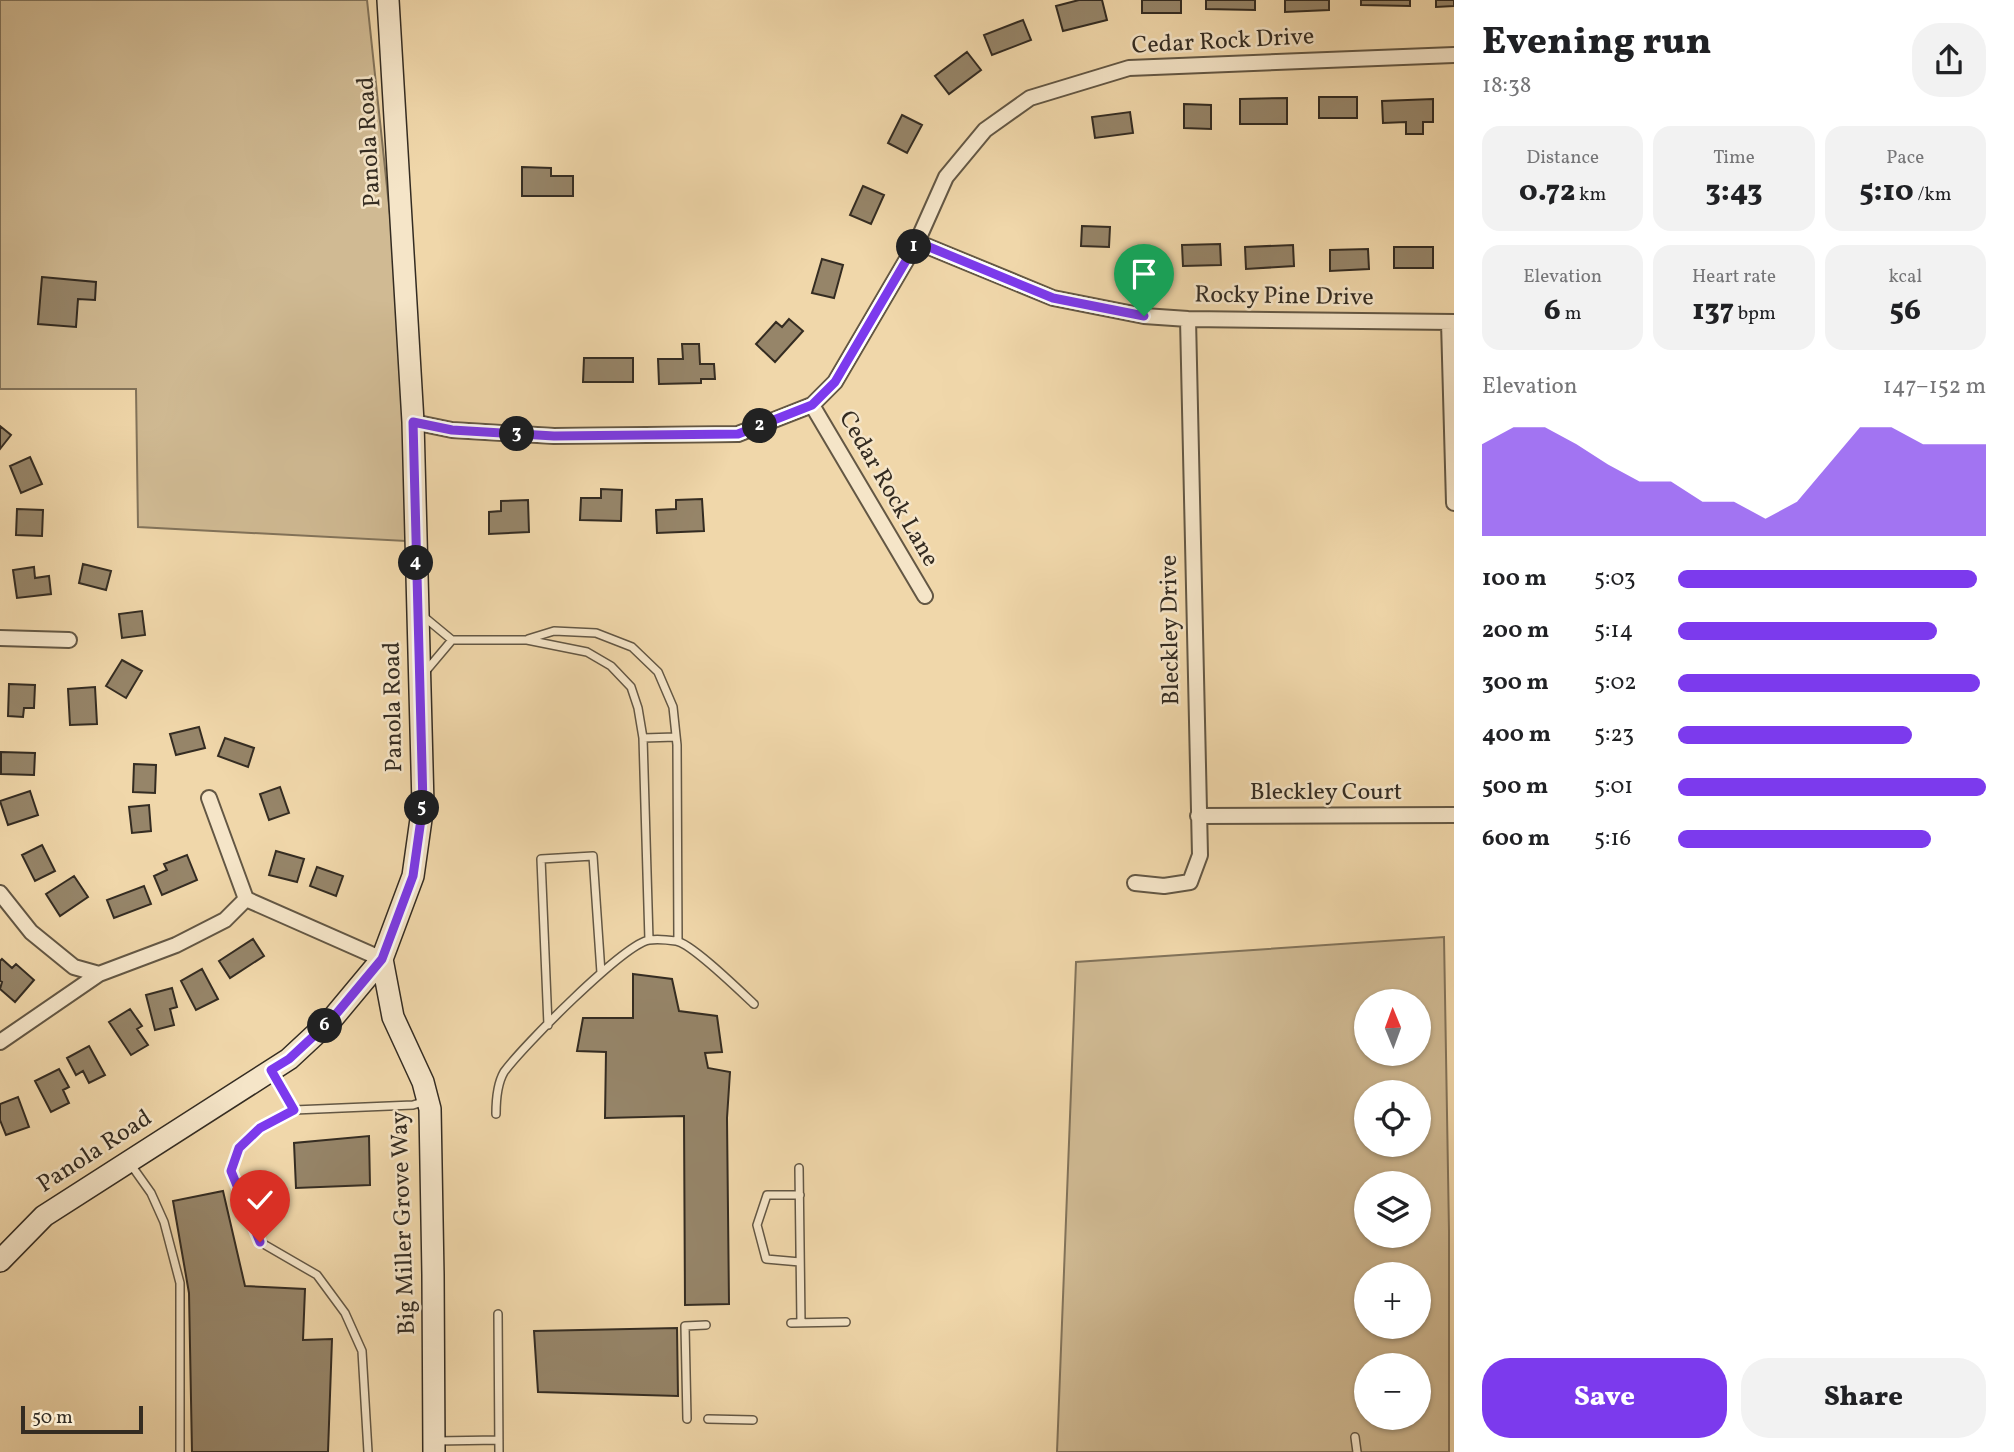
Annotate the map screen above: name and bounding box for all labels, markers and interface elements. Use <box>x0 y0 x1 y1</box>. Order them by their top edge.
text: Evening run <box>1482 17 1712 70</box>
street label: Cedar Rock Drive <box>1131 20 1315 64</box>
button: share <box>1912 23 1986 97</box>
text: 18:38 <box>1482 70 1532 102</box>
street label: Panola Road <box>350 76 390 208</box>
text: Distance <box>1526 145 1599 171</box>
text: Time <box>1713 145 1755 171</box>
text: Pace <box>1886 145 1924 171</box>
text: 0.72 <box>1519 171 1575 213</box>
text: 3:43 <box>1706 171 1762 213</box>
text: 5:10 <box>1859 171 1914 213</box>
text: km <box>1575 182 1606 208</box>
text: /km <box>1914 182 1951 208</box>
pin: 1 <box>897 230 932 264</box>
text: 1 <box>910 233 917 259</box>
pin <box>1114 244 1174 316</box>
icon: arrive <box>1125 255 1163 293</box>
text: Elevation <box>1523 264 1602 290</box>
text: Heart rate <box>1692 264 1776 290</box>
text: kcal <box>1888 264 1922 290</box>
street label: Rocky Pine Drive <box>1194 278 1374 316</box>
text: 6 <box>1544 290 1561 332</box>
text: 137 <box>1692 290 1734 332</box>
text: 56 <box>1890 290 1921 332</box>
text: m <box>1561 301 1581 327</box>
text: bpm <box>1734 301 1776 327</box>
text: Elevation <box>1482 371 1578 403</box>
text: 147–152 m <box>1883 371 1986 403</box>
street label: Cedar Rock Lane <box>829 405 947 573</box>
pin: 2 <box>742 408 778 444</box>
text: 2 <box>755 412 764 438</box>
pin: 3 <box>500 416 534 452</box>
text: 3 <box>512 420 521 446</box>
pin: 4 <box>398 546 434 580</box>
text: 4 <box>410 549 421 575</box>
street label: Bleckley Drive <box>1153 554 1189 706</box>
text: 100 m <box>1482 563 1547 595</box>
text: 5:03 <box>1594 563 1636 595</box>
text: 200 m <box>1482 615 1549 647</box>
text: 5:14 <box>1594 615 1633 647</box>
street label: Panola Road <box>376 641 412 773</box>
text: 300 m <box>1482 667 1549 699</box>
text: 5:02 <box>1594 667 1637 699</box>
text: 400 m <box>1482 719 1551 751</box>
text: 5:23 <box>1594 719 1634 751</box>
text: 500 m <box>1482 771 1548 803</box>
text: 5:01 <box>1594 771 1633 803</box>
street label: Bleckley Court <box>1250 776 1402 810</box>
pin: 5 <box>404 790 440 826</box>
text: 5 <box>417 794 426 820</box>
text: 600 m <box>1482 823 1550 855</box>
text: 5:16 <box>1594 823 1631 855</box>
north arrow <box>1354 989 1432 1066</box>
map controls <box>1354 989 1431 1430</box>
pin: 6 <box>308 1009 342 1044</box>
text: 6 <box>319 1012 330 1038</box>
button: locate <box>1354 1080 1431 1157</box>
street label: Panola Road <box>31 1102 159 1202</box>
street label: Big Miller Grove Way <box>383 1110 425 1336</box>
pin <box>230 1170 290 1242</box>
button: layers <box>1354 1171 1431 1248</box>
icon: check <box>241 1181 279 1219</box>
button: + <box>1354 1262 1431 1339</box>
button: − <box>1354 1353 1431 1430</box>
button: Save <box>1482 1358 1727 1438</box>
button: Share <box>1741 1358 1986 1438</box>
scale bar <box>21 1403 144 1435</box>
text: 50 m <box>32 1405 73 1431</box>

